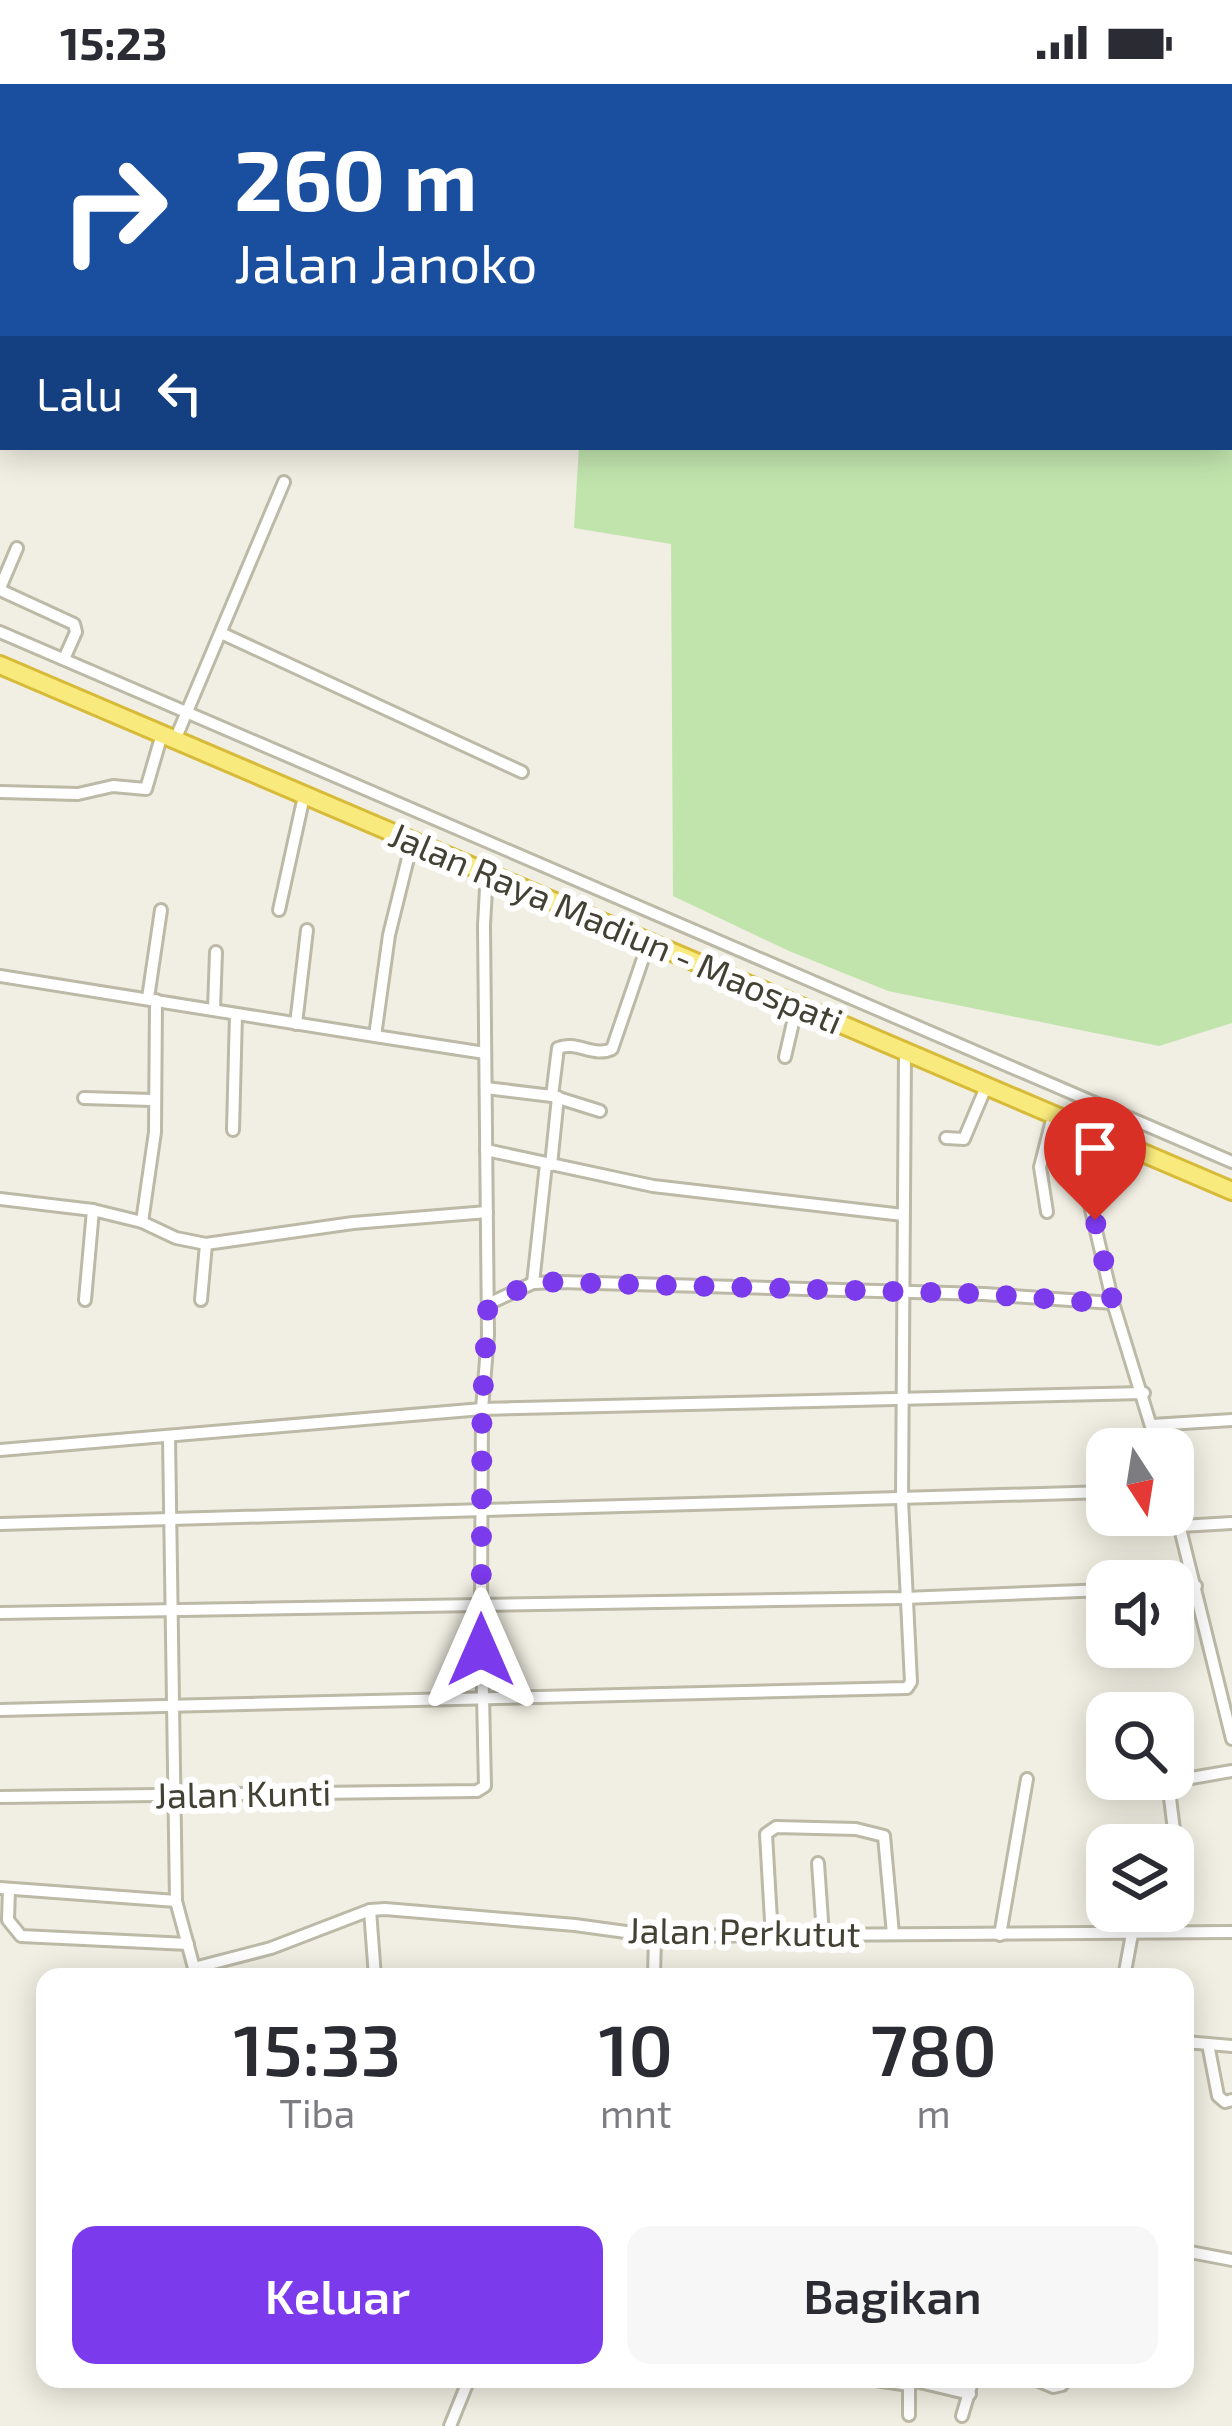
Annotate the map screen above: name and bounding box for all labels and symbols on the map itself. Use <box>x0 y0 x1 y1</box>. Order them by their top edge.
street label: Jalan Raya Madiun - Maospati <box>384 811 850 1042</box>
pin <box>1044 1097 1146 1220</box>
north arrow <box>1086 1428 1194 1536</box>
position arrow <box>418 1587 544 1713</box>
street label: Jalan Kunti <box>154 1769 332 1816</box>
street label: Jalan Perkutut <box>627 1907 861 1954</box>

